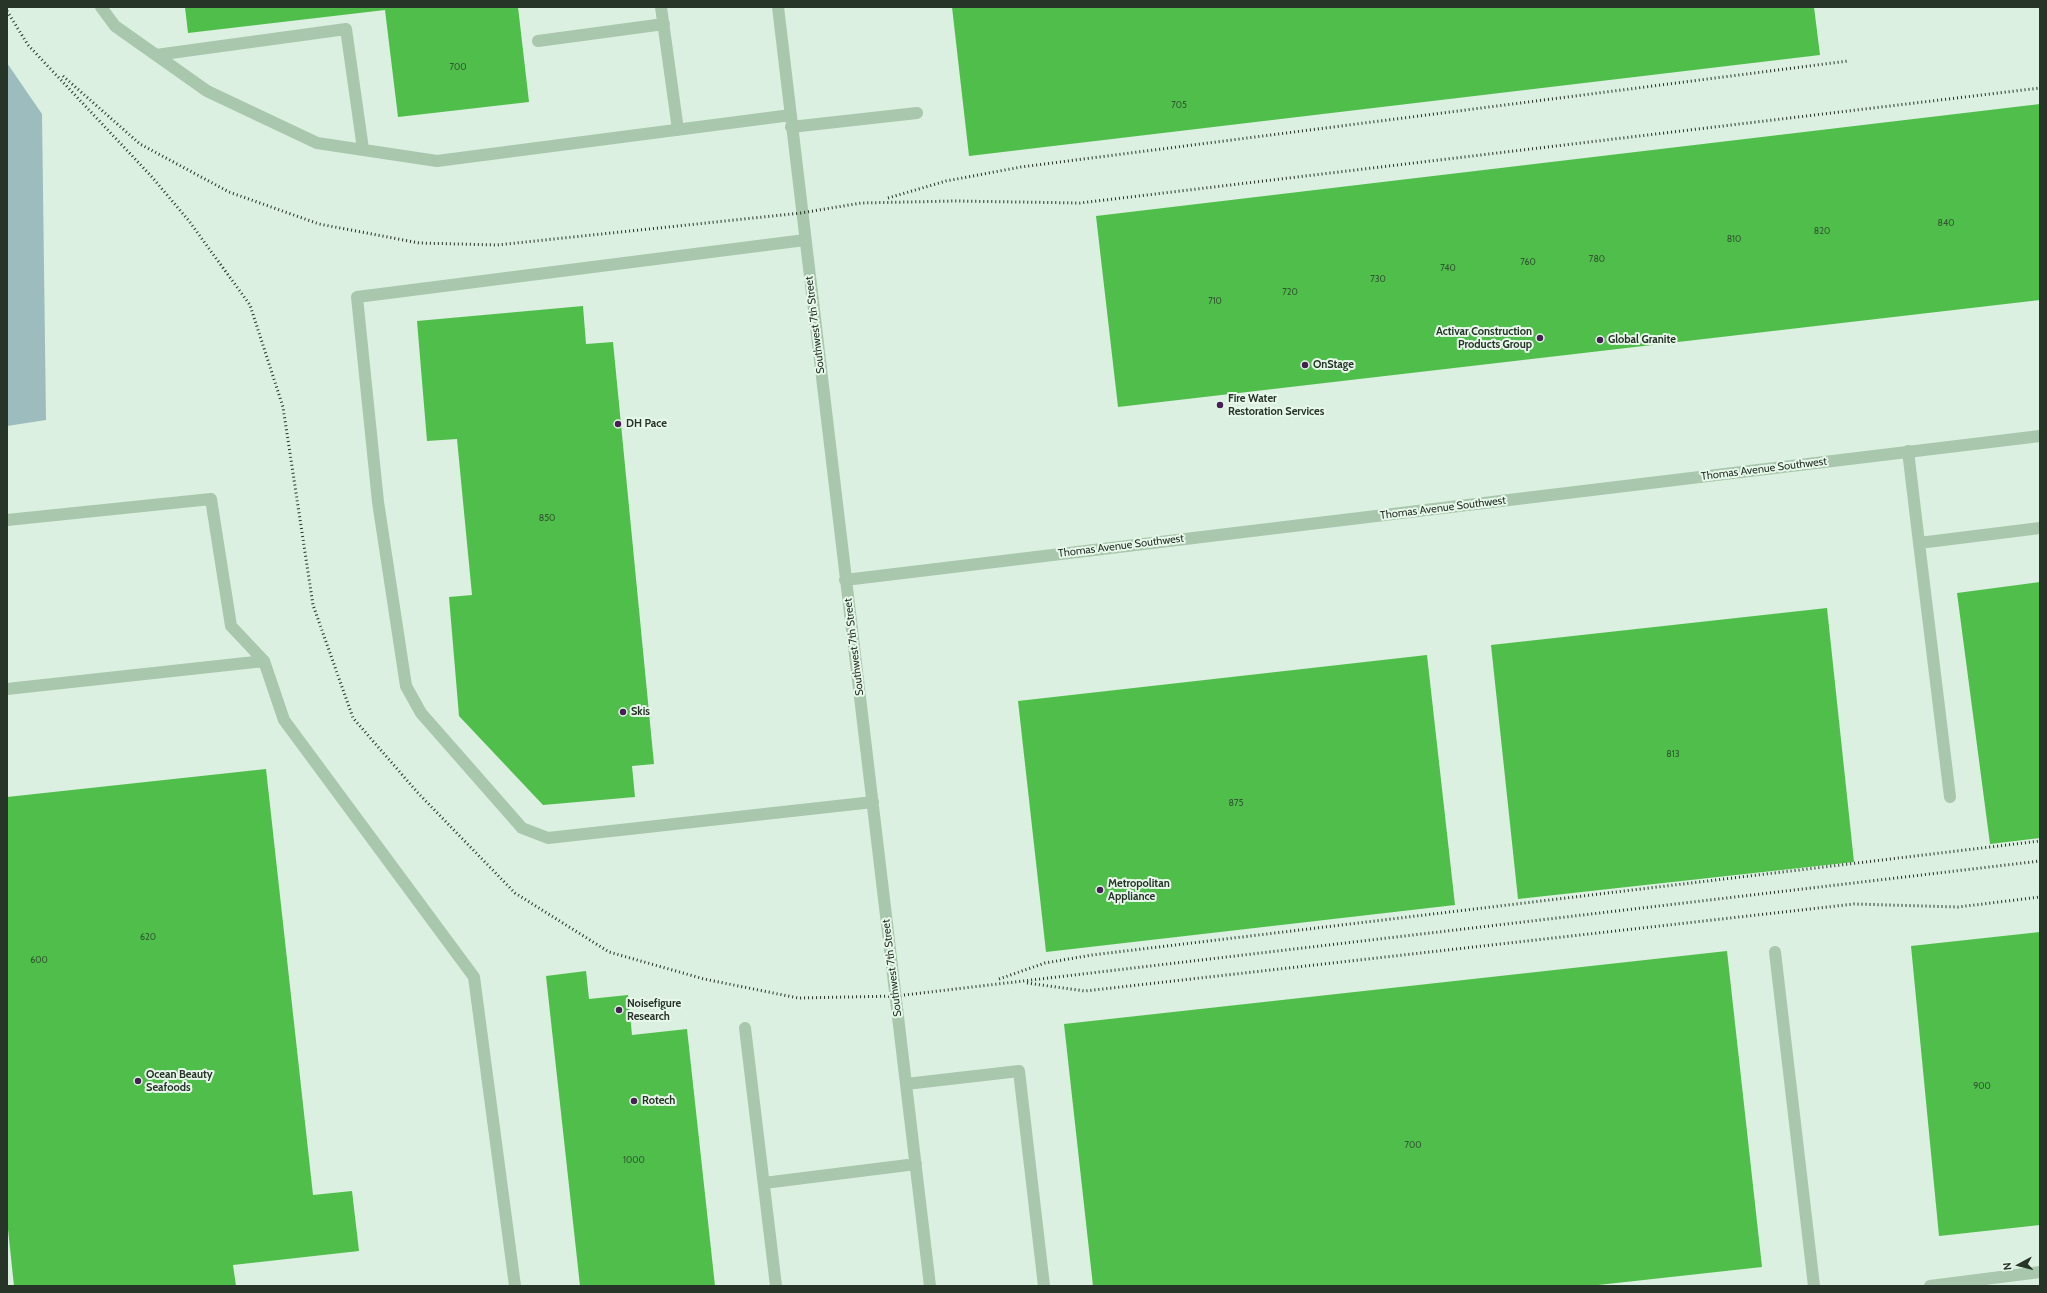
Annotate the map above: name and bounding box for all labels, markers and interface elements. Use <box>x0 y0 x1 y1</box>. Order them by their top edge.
house number: 700 <box>449 62 467 72</box>
house number: 705 <box>1171 100 1187 110</box>
house number: 840 <box>1938 218 1954 228</box>
house number: 820 <box>1814 226 1830 236</box>
house number: 810 <box>1727 234 1741 244</box>
house number: 780 <box>1589 254 1605 264</box>
house number: 760 <box>1520 257 1536 267</box>
house number: 740 <box>1440 263 1456 273</box>
house number: 730 <box>1370 274 1386 284</box>
street label: Southwest 7th Street <box>802 276 828 374</box>
house number: 720 <box>1282 287 1298 297</box>
house number: 710 <box>1208 296 1222 306</box>
place label: Activar Construction Products Group <box>1436 325 1532 351</box>
marker: Activar Construction Products Group <box>1535 333 1545 343</box>
place label: Global Granite <box>1608 333 1676 347</box>
marker: Global Granite <box>1595 335 1605 345</box>
place label: OnStage <box>1313 358 1354 372</box>
marker: OnStage <box>1300 360 1310 370</box>
place label: Fire Water Restoration Services <box>1228 392 1324 418</box>
marker: Fire Water Restoration Services <box>1215 400 1225 410</box>
place label: DH Pace <box>626 417 667 431</box>
marker: DH Pace <box>613 419 623 429</box>
street label: Thomas Avenue Southwest <box>1700 455 1828 483</box>
street label: Thomas Avenue Southwest <box>1379 494 1507 522</box>
house number: 850 <box>539 513 555 523</box>
street label: Thomas Avenue Southwest <box>1057 532 1185 560</box>
street label: Southwest 7th Street <box>841 598 867 696</box>
place label: Skis <box>631 705 650 719</box>
marker: Skis <box>618 707 628 717</box>
house number: 813 <box>1666 749 1680 759</box>
house number: 875 <box>1229 798 1243 808</box>
place label: Metropolitan Appliance <box>1108 877 1170 903</box>
marker: Metropolitan Appliance <box>1095 885 1105 895</box>
street label: Southwest 7th Street <box>879 919 905 1017</box>
house number: 620 <box>140 932 156 942</box>
house number: 600 <box>30 955 48 965</box>
place label: Noisefigure Research <box>627 997 681 1023</box>
marker: Noisefigure Research <box>614 1005 624 1015</box>
place label: Ocean Beauty Seafoods <box>146 1068 213 1094</box>
marker: Ocean Beauty Seafoods <box>133 1076 143 1086</box>
house number: 900 <box>1973 1081 1991 1091</box>
place label: Rotech <box>642 1094 675 1108</box>
marker: Rotech <box>629 1096 639 1106</box>
house number: 700 <box>1404 1140 1422 1150</box>
house number: 1000 <box>623 1155 645 1165</box>
north arrow <box>1999 1245 2039 1285</box>
text: N <box>2000 1262 2015 1271</box>

